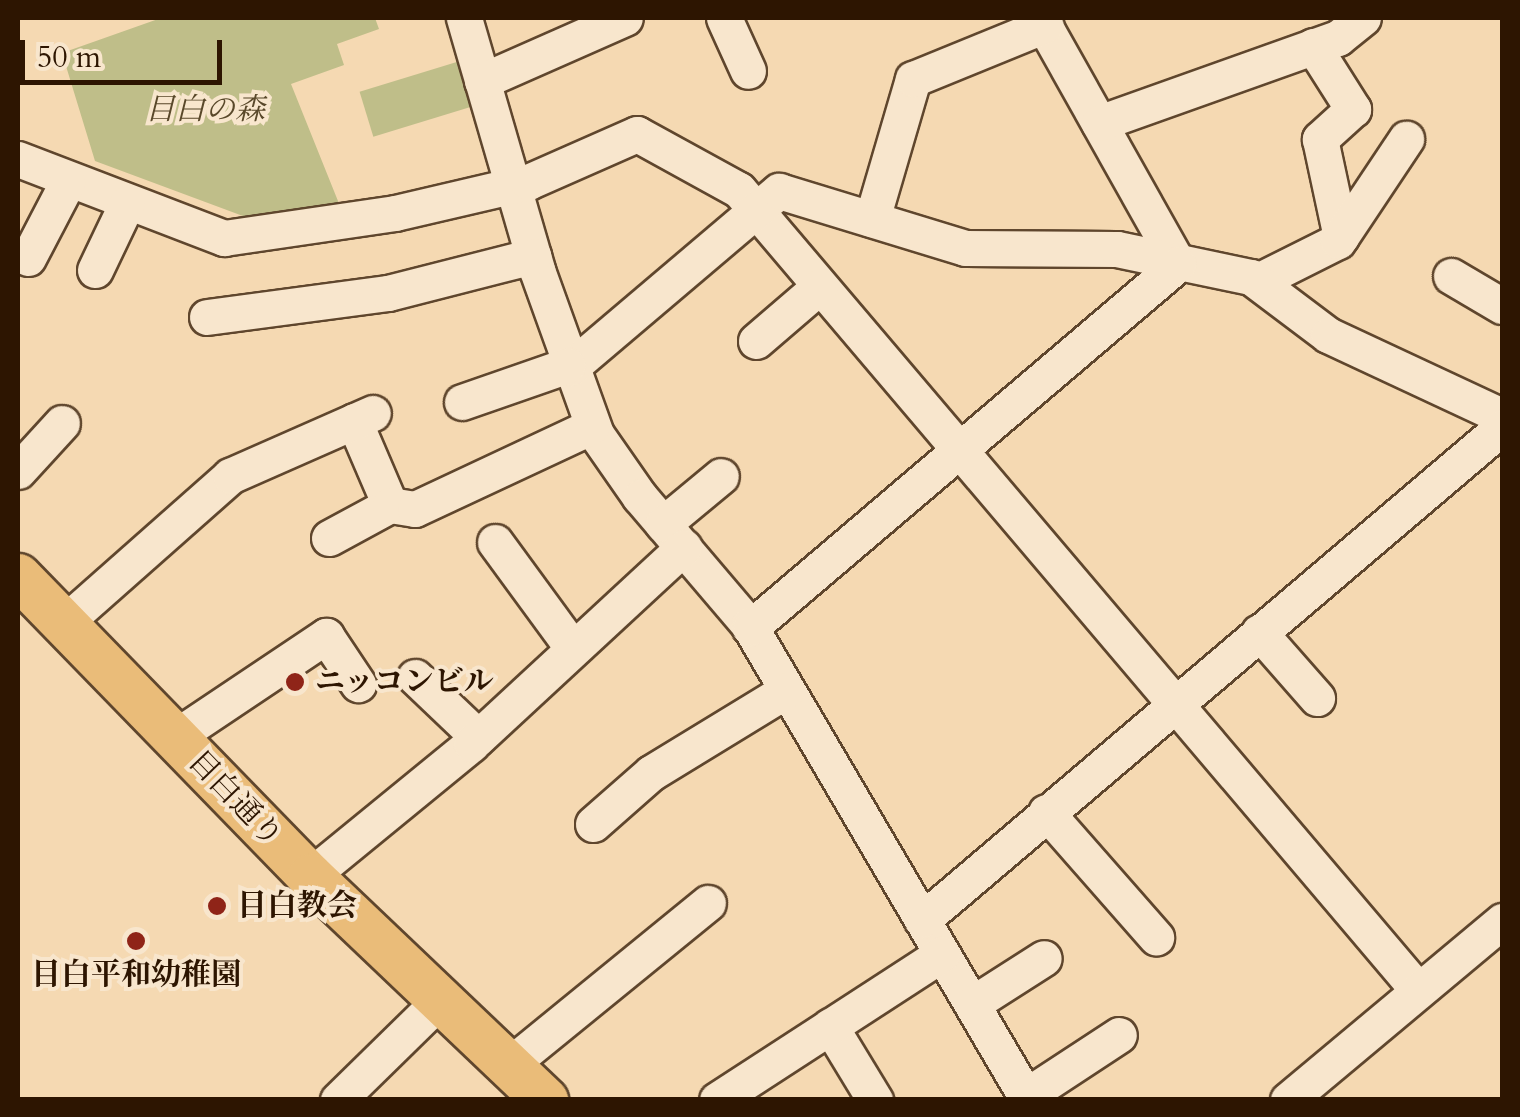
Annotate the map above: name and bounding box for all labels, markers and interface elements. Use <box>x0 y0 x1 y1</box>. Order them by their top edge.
scale bar <box>25 20 228 82</box>
text: 50 m <box>37 37 101 78</box>
park label: 目白の森 <box>145 92 265 128</box>
place label: ニッコンビル <box>315 664 495 700</box>
marker: ニッコンビル <box>284 671 306 693</box>
street label: 目白通り <box>180 743 290 855</box>
place label: 目白教会 <box>237 888 357 924</box>
marker: 目白教会 <box>206 895 228 917</box>
marker: 目白平和幼稚園 <box>125 930 147 952</box>
place label: 目白平和幼稚園 <box>31 957 241 993</box>

